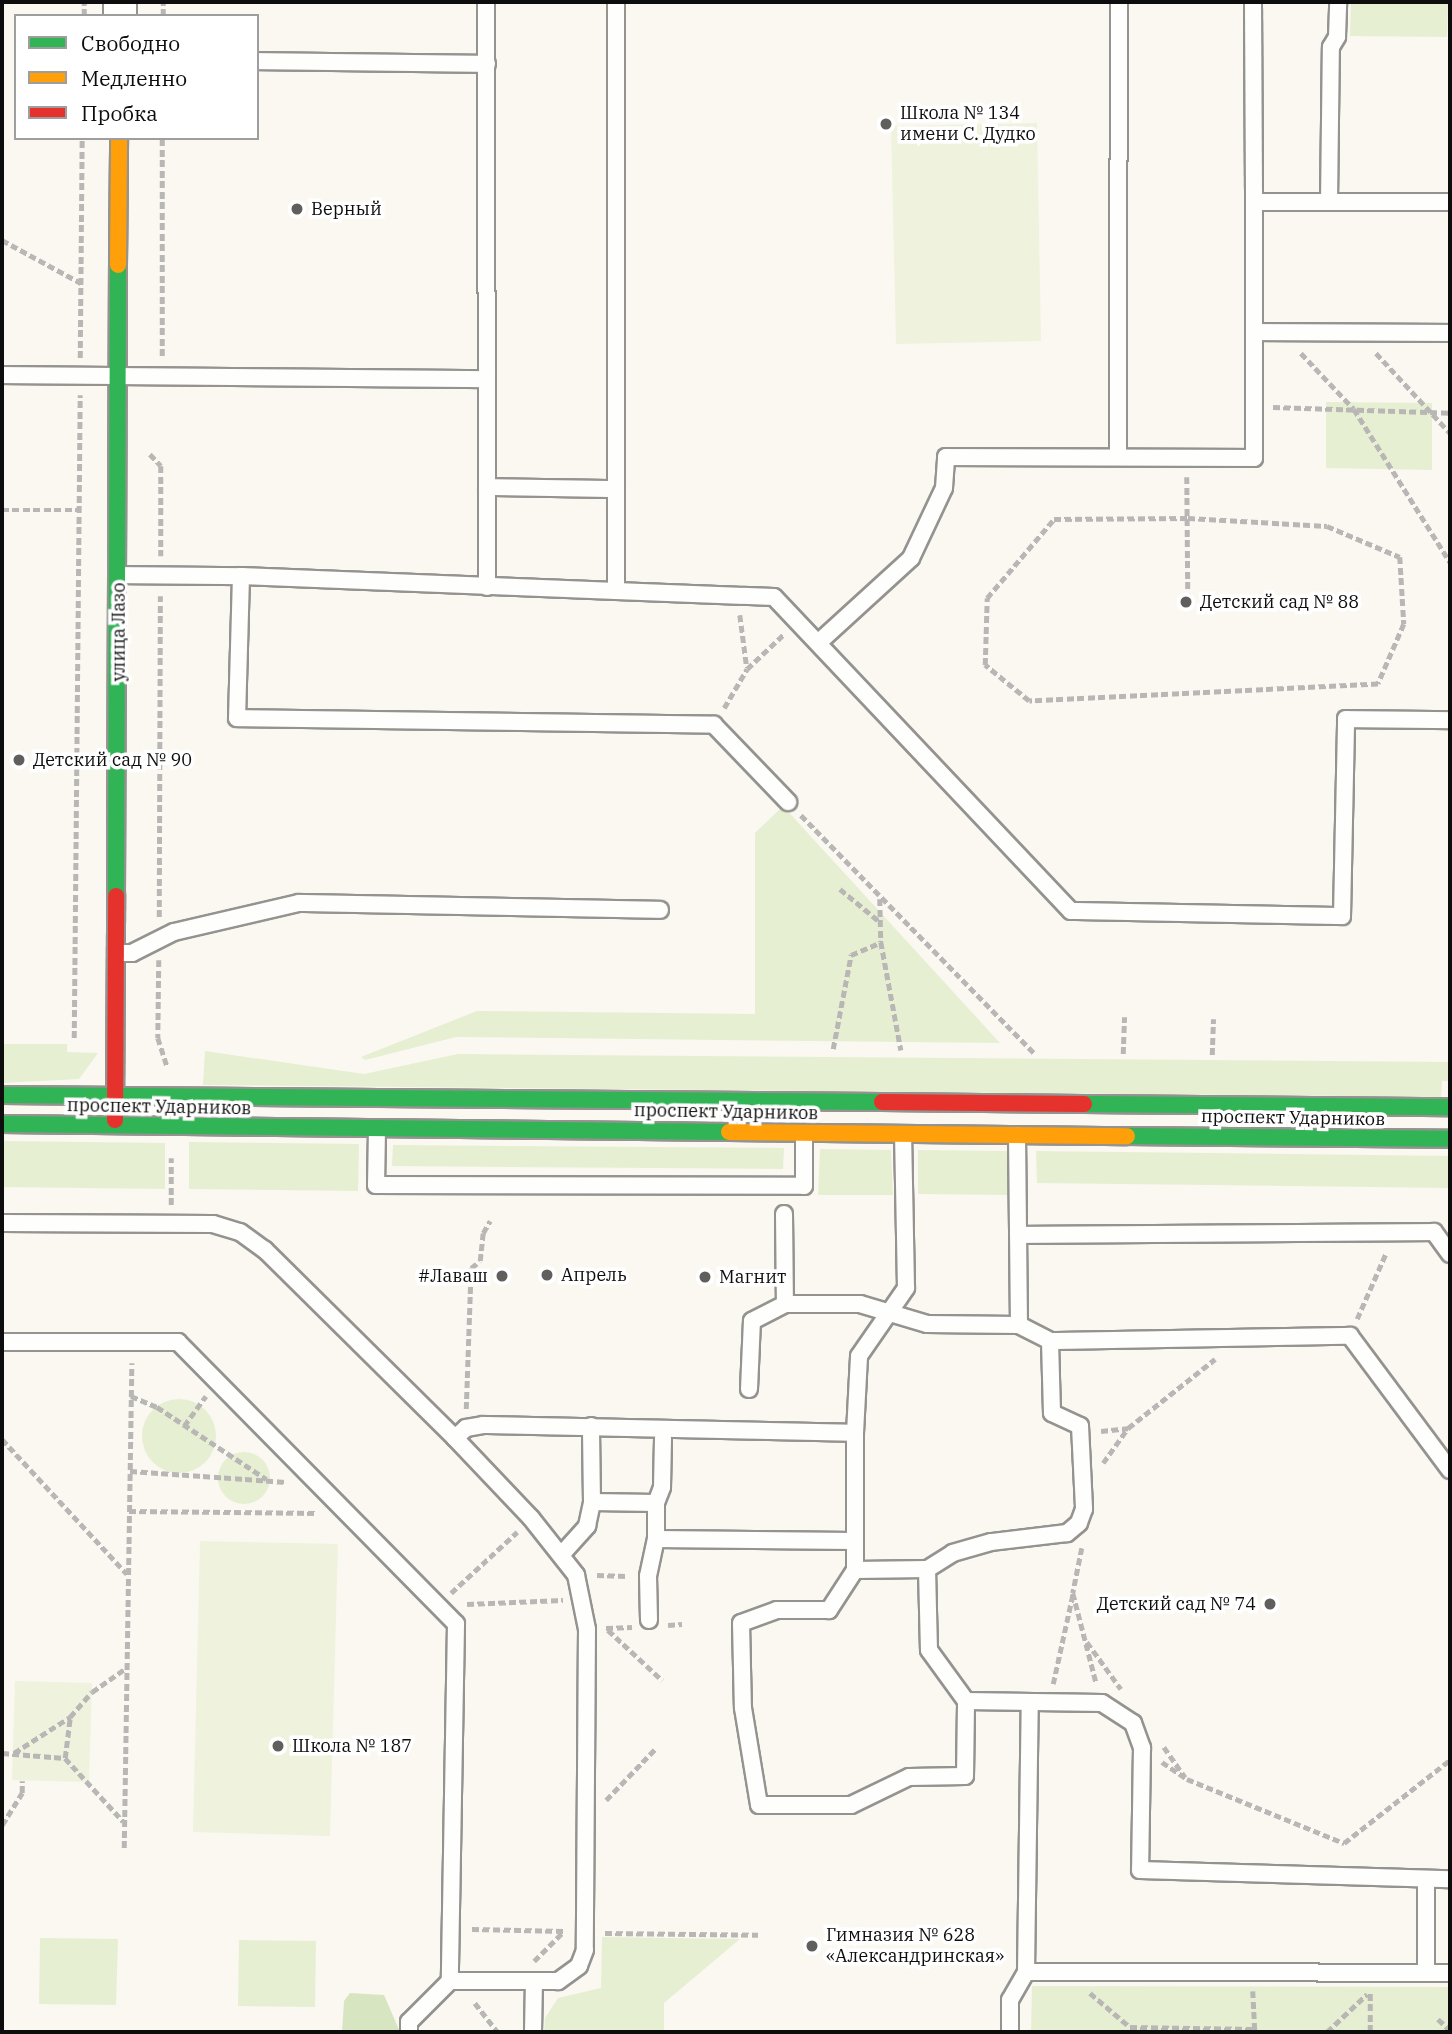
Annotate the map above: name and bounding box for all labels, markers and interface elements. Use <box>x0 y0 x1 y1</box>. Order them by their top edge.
legend <box>14 14 259 140</box>
text: Свободно <box>81 29 180 57</box>
text: Медленно <box>81 64 187 92</box>
text: Пробка <box>81 99 158 127</box>
place label: Школа № 134 имени С. Дудко <box>900 103 1036 146</box>
marker: Школа № 134 имени С. Дудко <box>878 116 894 132</box>
place label: Верный <box>311 198 382 220</box>
marker: Верный <box>289 201 305 217</box>
street label: улица Лазо <box>108 583 130 681</box>
place label: Детский сад № 88 <box>1200 591 1359 613</box>
marker: Детский сад № 88 <box>1178 594 1194 610</box>
place label: Детский сад № 90 <box>33 749 192 771</box>
marker: Детский сад № 90 <box>11 752 27 768</box>
street label: проспект Ударников <box>67 1095 251 1119</box>
street label: проспект Ударников <box>634 1100 818 1124</box>
street label: проспект Ударников <box>1201 1106 1385 1130</box>
place label: Апрель <box>561 1264 627 1286</box>
place label: #Лаваш <box>418 1265 488 1287</box>
place label: Магнит <box>719 1266 786 1288</box>
marker: Апрель <box>539 1267 555 1283</box>
marker: #Лаваш <box>494 1268 510 1284</box>
marker: Магнит <box>697 1269 713 1285</box>
place label: Детский сад № 74 <box>1097 1593 1256 1615</box>
marker: Детский сад № 74 <box>1262 1596 1278 1612</box>
place label: Школа № 187 <box>292 1735 412 1757</box>
marker: Школа № 187 <box>270 1738 286 1754</box>
place label: Гимназия № 628 «Александринская» <box>826 1925 1004 1968</box>
marker: Гимназия № 628 «Александринская» <box>804 1938 820 1954</box>

